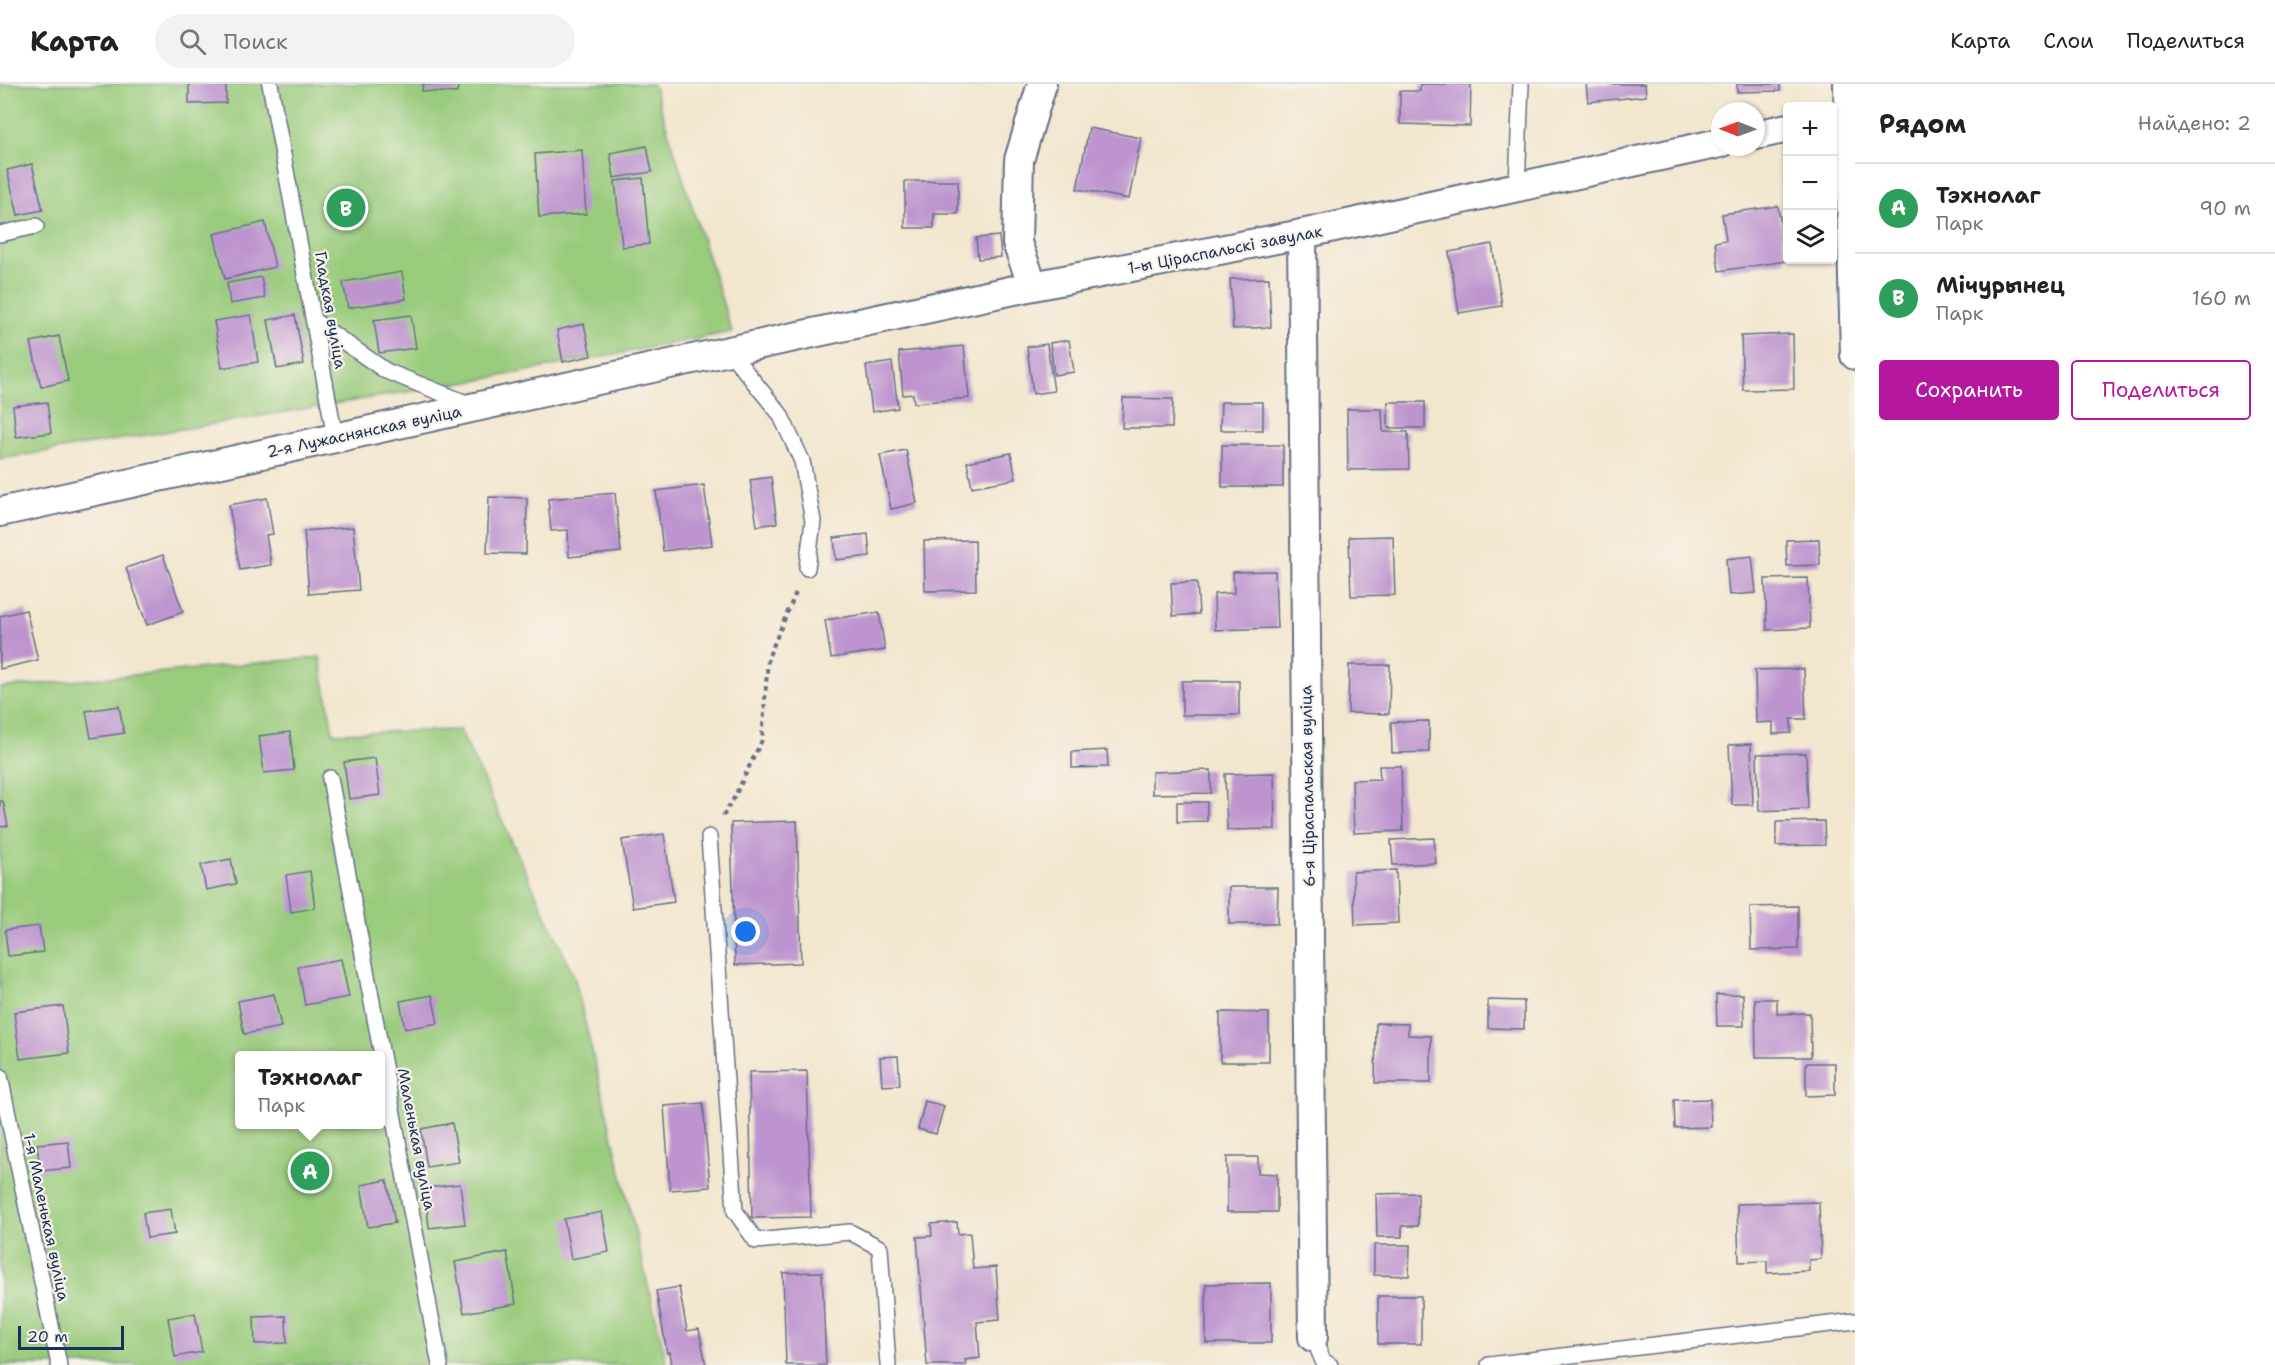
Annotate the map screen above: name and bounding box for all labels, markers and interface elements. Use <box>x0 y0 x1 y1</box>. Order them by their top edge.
search box <box>155 14 575 68</box>
text: Карта <box>30 22 119 60</box>
icon: search <box>176 25 209 58</box>
text: Поиск <box>224 27 288 56</box>
text: Карта <box>1950 27 2010 55</box>
text: Слои <box>2043 27 2094 55</box>
text: Поделиться <box>2127 27 2245 55</box>
north arrow <box>1711 102 1765 156</box>
map controls <box>1783 102 1837 264</box>
button: + <box>1783 102 1837 156</box>
text: Рядом <box>1879 106 1966 141</box>
text: Найдено: 2 <box>2138 110 2251 136</box>
button: − <box>1783 156 1837 210</box>
text: Тэхнолаг <box>1936 181 2041 210</box>
pin: B <box>326 186 366 230</box>
text: A <box>1891 195 1906 221</box>
text: 90 m <box>2199 195 2251 221</box>
button: layers <box>1783 210 1837 264</box>
text: Парк <box>1936 210 1983 236</box>
street label: 1-ы Ціраспальскі завулак <box>1126 220 1325 279</box>
street label: Гладкая вуліца <box>310 250 351 370</box>
text: Мічурынец <box>1936 271 2065 300</box>
text: B <box>1892 285 1905 311</box>
text: 160 m <box>2192 285 2251 311</box>
text: Парк <box>1936 300 1983 326</box>
button: Сохранить <box>1879 360 2059 420</box>
button: Поделиться <box>2071 360 2251 420</box>
street label: 2-я Лужаснянская вуліца <box>265 401 463 462</box>
street label: 6-я Ціраспальская вуліца <box>1295 685 1320 887</box>
your location <box>731 917 760 946</box>
popup <box>235 1051 385 1129</box>
text: Тэхнолаг <box>258 1063 362 1092</box>
street label: Маленькая вуліца <box>392 1066 441 1212</box>
text: Парк <box>258 1092 305 1118</box>
street label: 1-я Маленькая вуліца <box>18 1131 75 1303</box>
pin: A <box>290 1148 330 1194</box>
scale bar <box>18 1323 124 1350</box>
text: 20 m <box>27 1326 68 1347</box>

